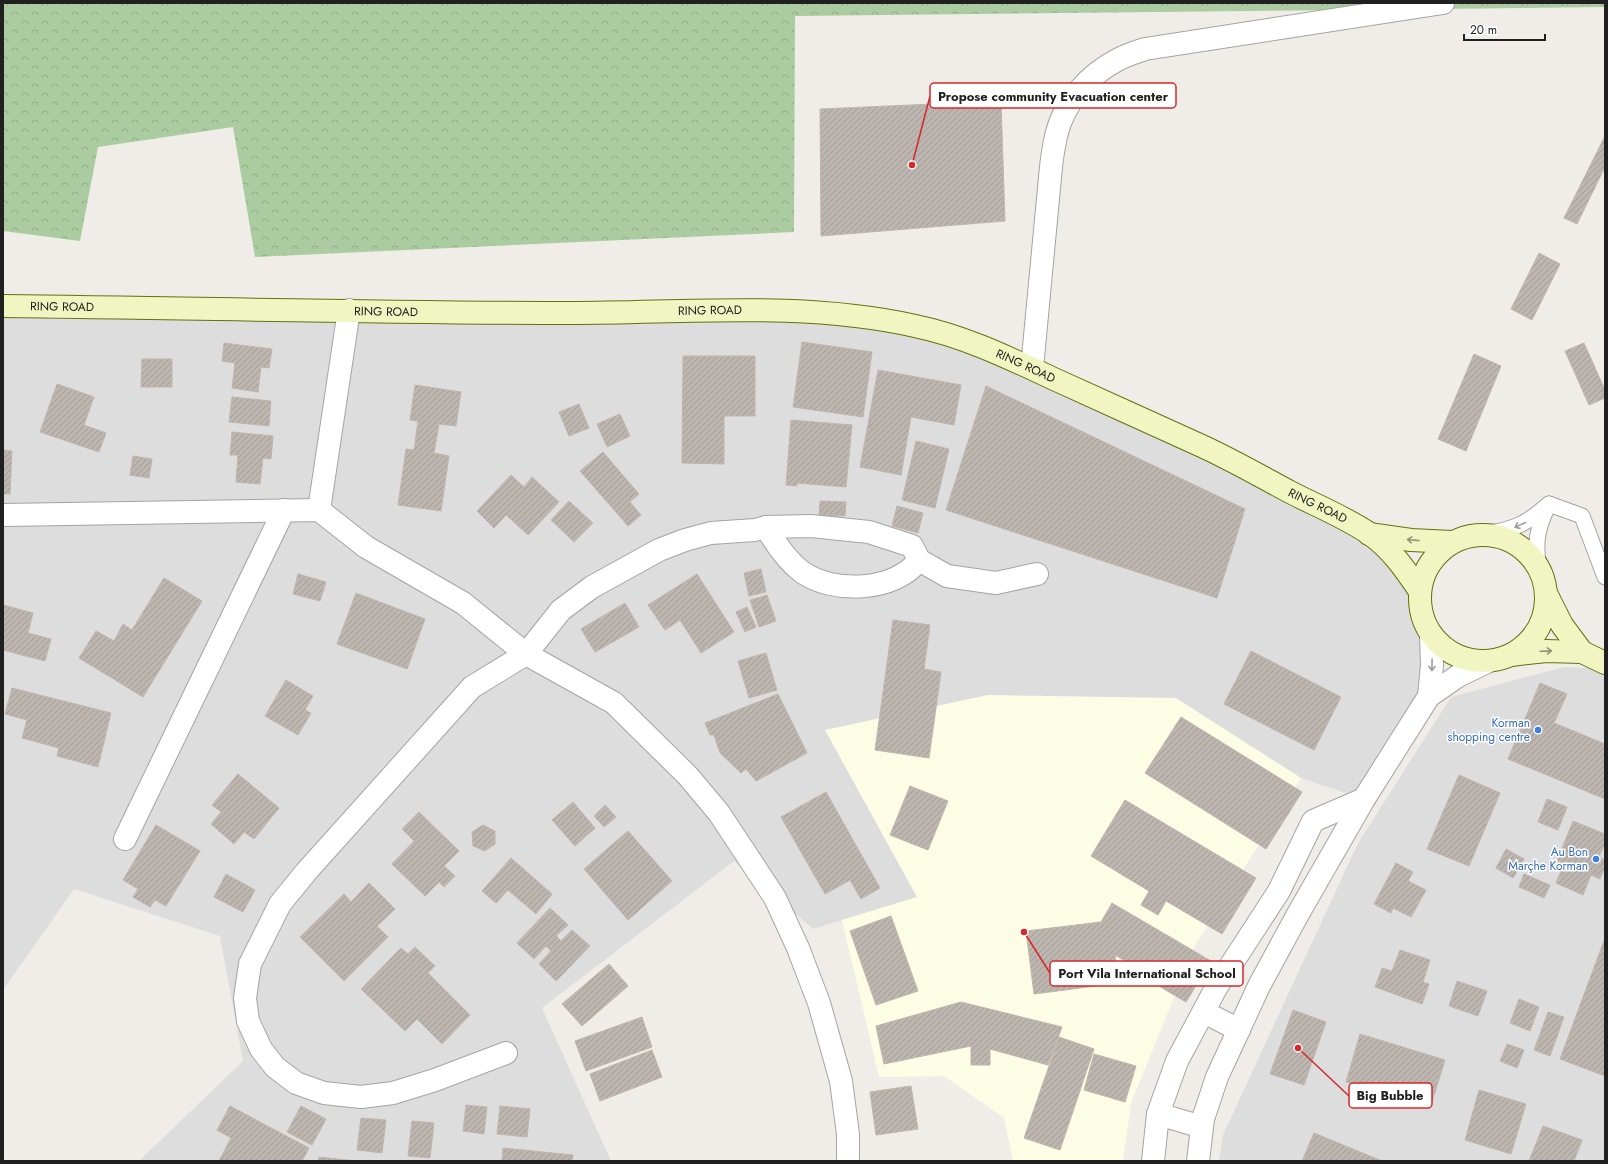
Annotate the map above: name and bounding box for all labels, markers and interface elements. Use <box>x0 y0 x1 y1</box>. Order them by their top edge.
scale bar <box>1464 16 1545 42</box>
text: 20 m <box>1470 21 1497 39</box>
callout: Propose community Evacuation center <box>930 83 1176 108</box>
text: Propose community Evacuation center <box>938 87 1169 106</box>
street label: RING ROAD <box>30 297 94 316</box>
street label: RING ROAD <box>678 301 742 320</box>
street label: RING ROAD <box>354 302 418 321</box>
street label: RING ROAD <box>993 344 1058 387</box>
street label: RING ROAD <box>1285 484 1351 528</box>
one-way arrow <box>1514 522 1526 529</box>
one-way arrow <box>1407 536 1420 544</box>
one-way arrow <box>1539 647 1552 655</box>
one-way arrow <box>1428 658 1435 671</box>
place label: Korman shopping centre <box>1448 714 1530 746</box>
marker: Korman shopping centre <box>1533 725 1543 735</box>
place label: Au Bon Marçhe Korman <box>1508 843 1588 875</box>
marker: Au Bon Marçhe Korman <box>1591 854 1601 864</box>
callout: Port Vila International School <box>1050 961 1243 986</box>
text: Port Vila International School <box>1058 964 1236 983</box>
callout: Big Bubble <box>1349 1083 1432 1108</box>
text: Big Bubble <box>1356 1086 1424 1105</box>

